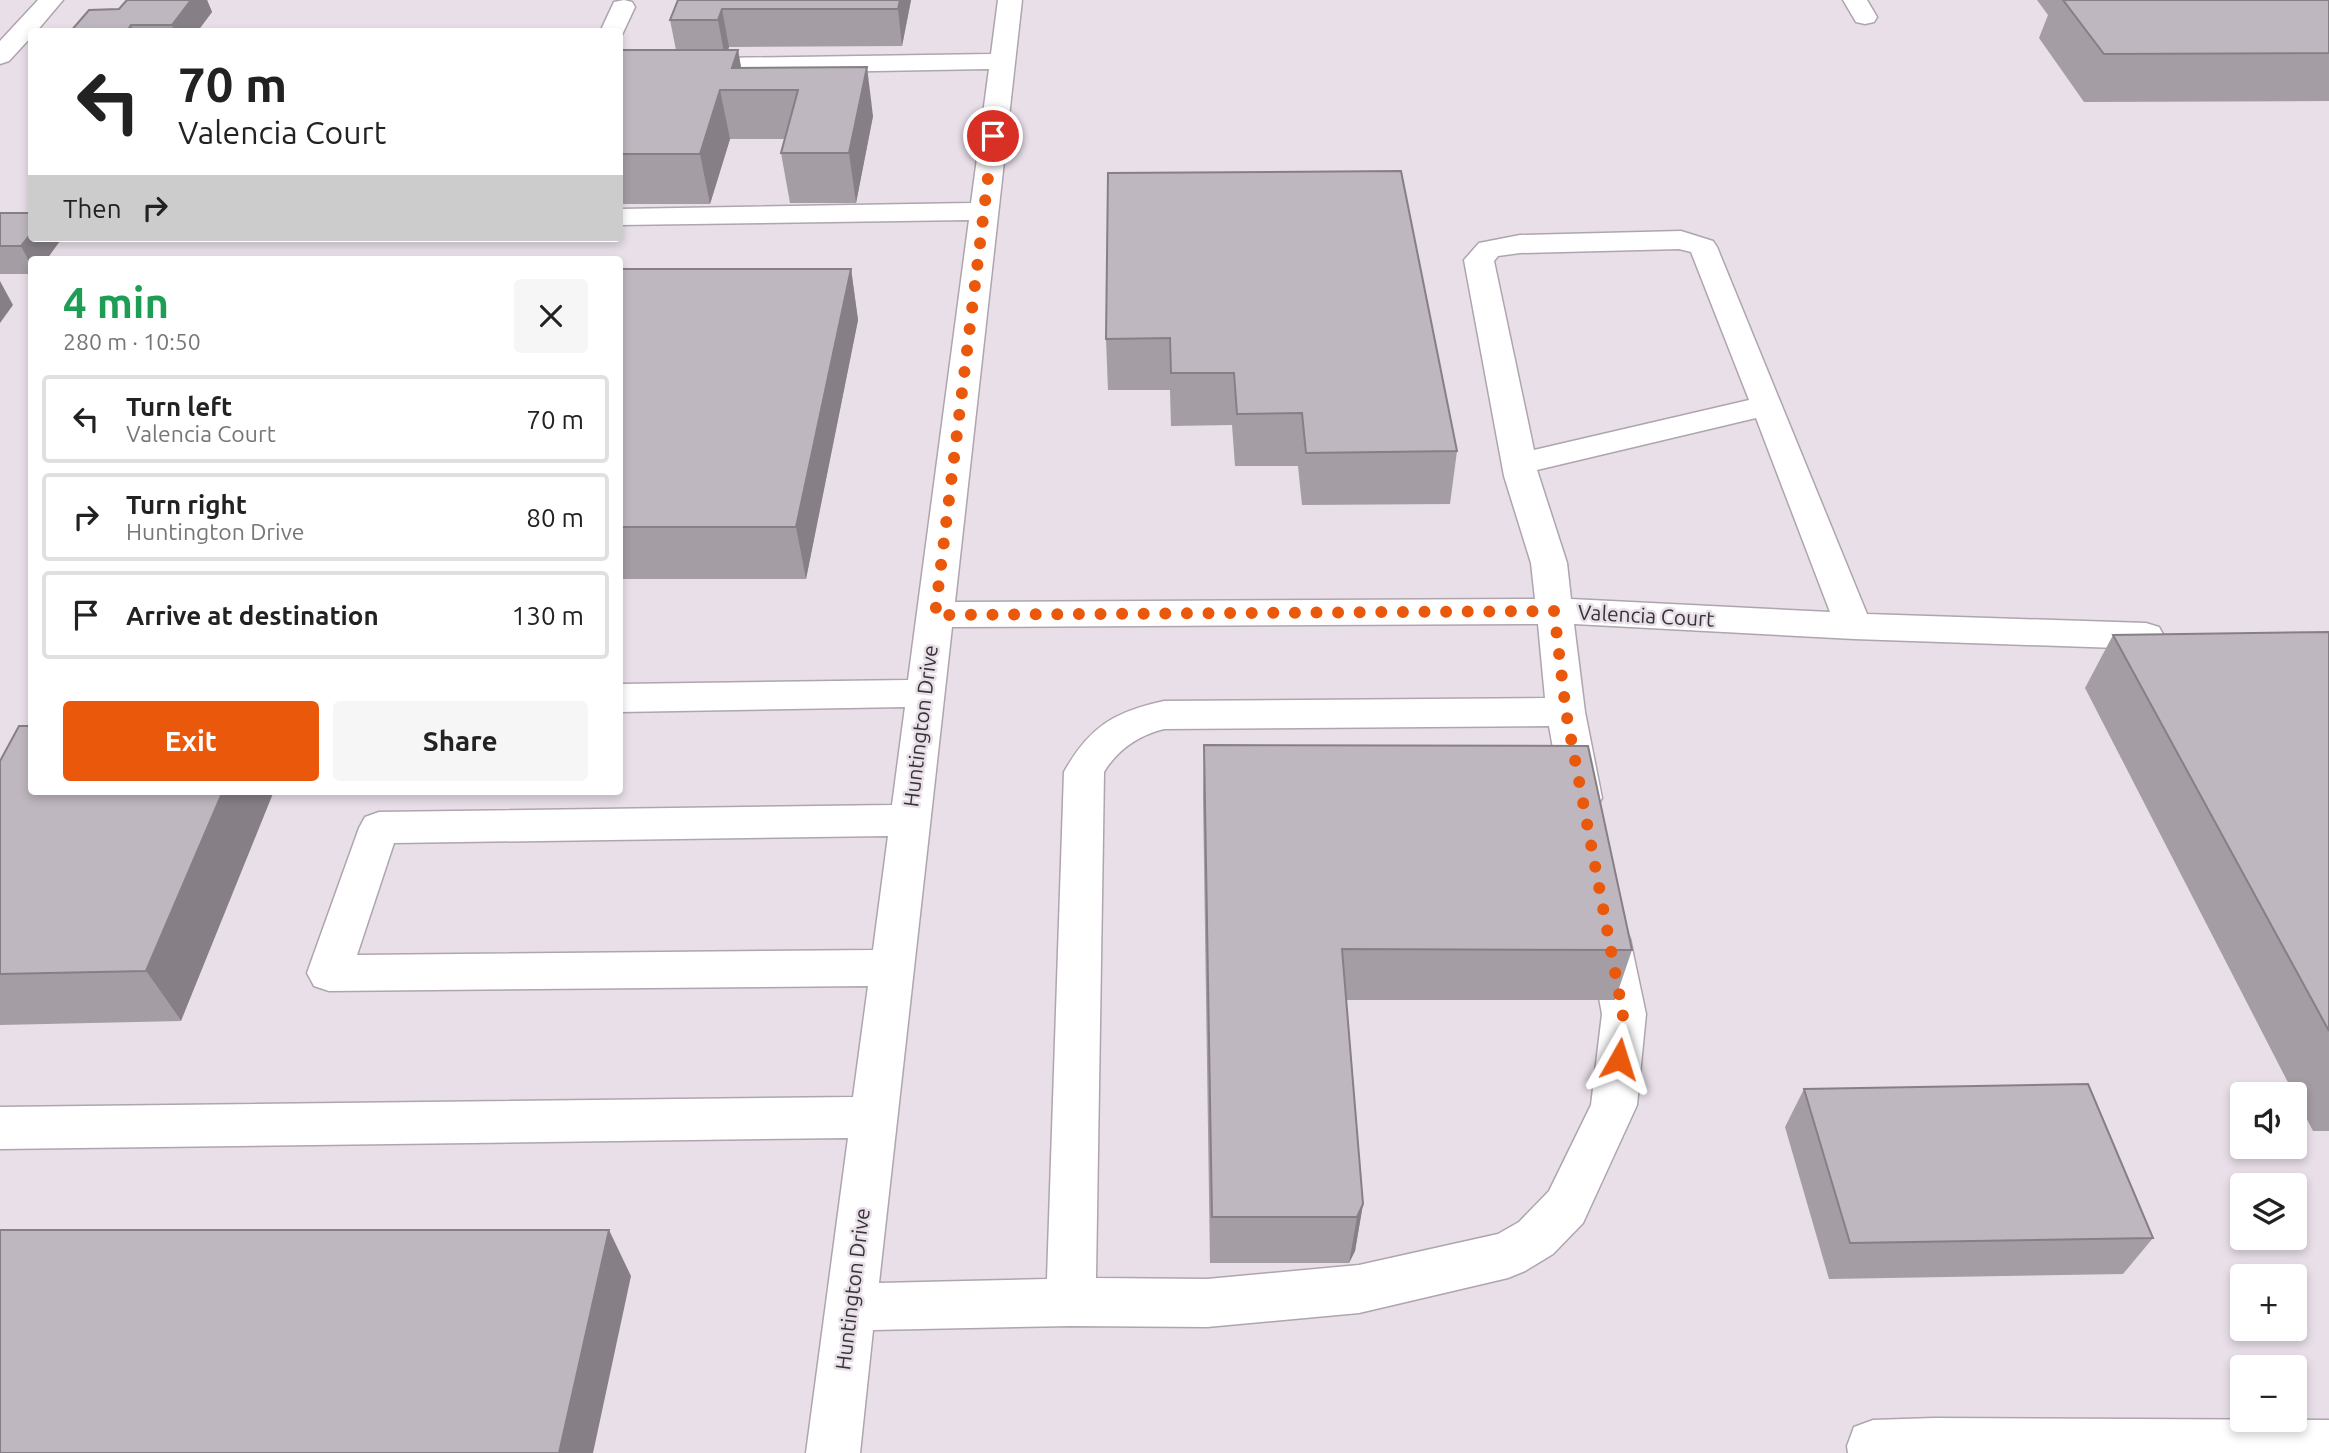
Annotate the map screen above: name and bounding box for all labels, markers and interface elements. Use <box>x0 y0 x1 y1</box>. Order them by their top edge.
icon: left <box>63 56 154 147</box>
text: 70 m <box>178 56 287 111</box>
pin <box>963 106 1023 166</box>
text: Valencia Court <box>178 114 386 150</box>
icon: arrive <box>974 117 1012 155</box>
icon: right <box>136 189 174 227</box>
text: Then <box>63 194 122 223</box>
text: 4 min <box>63 279 169 326</box>
button: close <box>514 279 588 353</box>
text: 280 m · 10:50 <box>63 329 201 354</box>
text: Turn left <box>126 392 232 421</box>
icon: left <box>67 400 105 438</box>
text: 70 m <box>526 405 584 434</box>
text: Valencia Court <box>126 421 276 446</box>
text: Turn right <box>126 490 247 519</box>
icon: right <box>67 498 105 536</box>
text: 80 m <box>526 503 584 532</box>
text: Huntington Drive <box>126 519 305 544</box>
icon: arrive <box>67 596 105 634</box>
street label: Valencia Court <box>1577 599 1715 631</box>
text: Arrive at destination <box>126 601 379 630</box>
text: 130 m <box>512 601 584 630</box>
street label: Huntington Drive <box>898 644 942 808</box>
button: Exit <box>63 701 319 781</box>
button: Share <box>333 701 588 781</box>
position arrow <box>1582 1022 1656 1096</box>
map controls <box>2230 1082 2307 1432</box>
button: sound <box>2230 1082 2307 1159</box>
button: layers <box>2230 1173 2307 1250</box>
street label: Huntington Drive <box>830 1207 874 1371</box>
button: + <box>2230 1264 2307 1341</box>
button: − <box>2230 1355 2307 1432</box>

